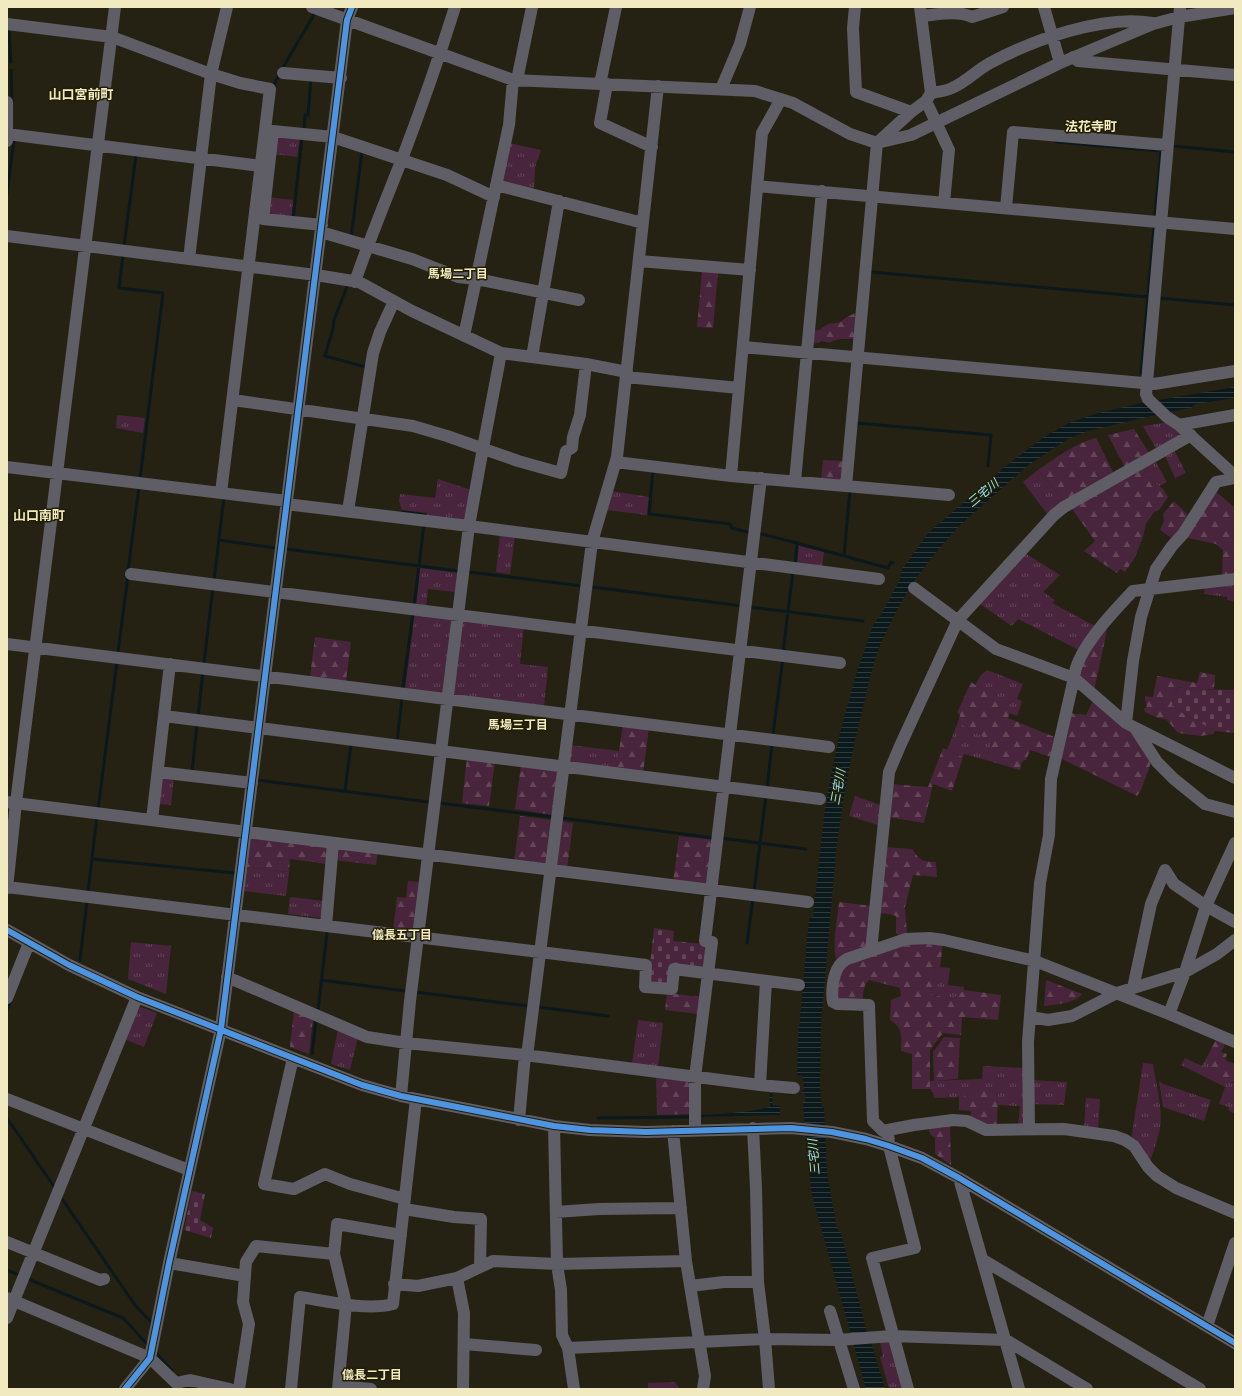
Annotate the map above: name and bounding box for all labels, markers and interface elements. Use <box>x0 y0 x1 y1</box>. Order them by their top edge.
district label: 山口宮前町 <box>48 86 114 102</box>
district label: 法花寺町 <box>1065 118 1117 134</box>
district label: 馬場二丁目 <box>428 266 488 281</box>
water label: 三宅川 <box>964 474 1003 510</box>
district label: 山口南町 <box>13 507 65 523</box>
district label: 馬場三丁目 <box>488 717 548 732</box>
water label: 三宅川 <box>827 766 848 806</box>
district label: 儀長五丁目 <box>372 927 432 942</box>
water label: 三宅川 <box>804 1136 823 1176</box>
district label: 儀長二丁目 <box>342 1367 402 1382</box>

